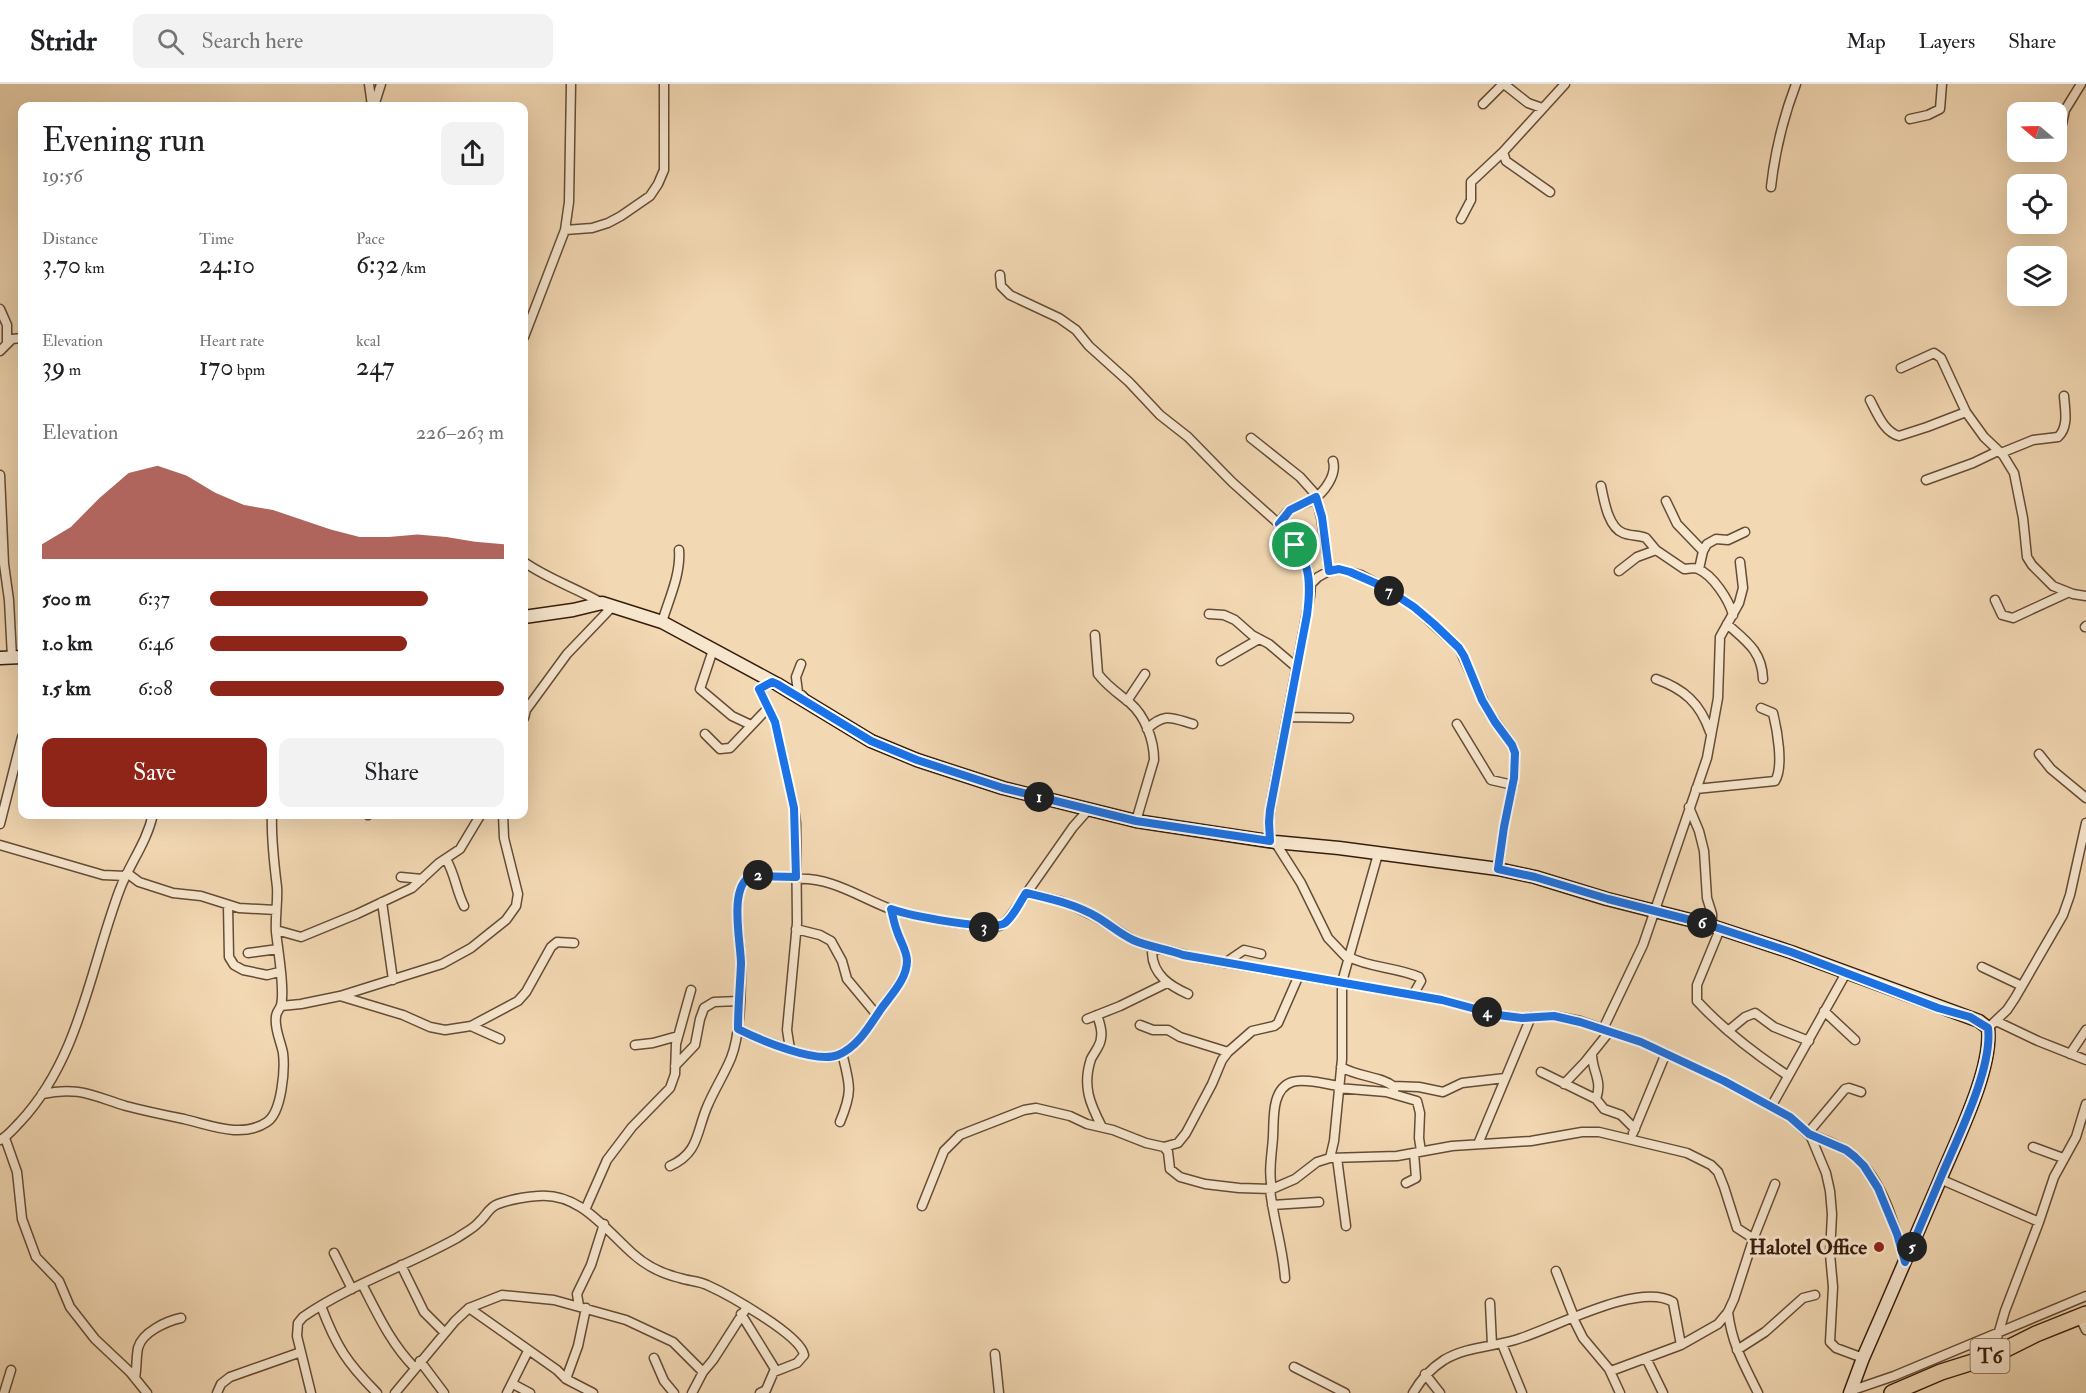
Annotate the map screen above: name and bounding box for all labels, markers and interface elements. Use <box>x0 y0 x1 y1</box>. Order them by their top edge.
search box <box>133 14 553 68</box>
text: Stridr <box>30 24 97 59</box>
icon: search <box>154 25 187 58</box>
text: Search here <box>202 27 303 55</box>
text: Map <box>1846 28 1886 55</box>
text: Layers <box>1919 28 1975 55</box>
text: Share <box>2008 28 2056 55</box>
north arrow <box>2007 102 2067 162</box>
map controls <box>2007 102 2067 306</box>
text: Evening run <box>42 120 205 161</box>
button: share <box>441 122 504 185</box>
text: 19:56 <box>42 163 83 188</box>
button: locate <box>2007 174 2067 234</box>
text: Distance <box>42 229 98 249</box>
text: Time <box>199 229 234 249</box>
text: Pace <box>356 229 385 249</box>
button: layers <box>2007 246 2067 306</box>
text: 3.70 <box>42 249 81 281</box>
text: 24:10 <box>199 249 255 281</box>
text: 6:32 <box>356 249 399 281</box>
text: km <box>81 258 105 278</box>
text: /km <box>399 258 426 278</box>
text: Elevation <box>42 331 103 351</box>
text: Heart rate <box>199 331 264 351</box>
text: kcal <box>356 331 381 351</box>
text: 39 <box>42 351 65 383</box>
text: 170 <box>199 351 233 383</box>
text: 247 <box>356 351 395 383</box>
text: m <box>65 360 81 380</box>
text: bpm <box>233 360 265 380</box>
text: Elevation <box>42 420 118 445</box>
text: 226–263 m <box>416 420 504 445</box>
pin <box>1269 519 1320 570</box>
icon: arrive <box>1278 528 1311 561</box>
pin: 7 <box>1374 576 1404 606</box>
text: 7 <box>1385 581 1393 601</box>
text: 500 m <box>42 586 91 611</box>
text: 6:37 <box>138 586 170 611</box>
text: 1.0 km <box>42 631 93 656</box>
text: 6:46 <box>138 631 174 656</box>
text: 1.5 km <box>42 676 91 701</box>
text: 6:08 <box>138 676 173 701</box>
button: Save <box>42 738 267 807</box>
button: Share <box>279 738 504 807</box>
pin: 1 <box>1024 782 1054 812</box>
text: 1 <box>1036 787 1042 807</box>
pin: 2 <box>743 860 773 890</box>
text: 2 <box>754 865 762 885</box>
pin: 6 <box>1687 908 1717 938</box>
pin: 3 <box>969 912 999 942</box>
text: 6 <box>1698 913 1706 933</box>
text: 3 <box>981 917 987 937</box>
pin: 4 <box>1472 997 1502 1027</box>
text: 4 <box>1483 1002 1491 1022</box>
pin: 5 <box>1897 1232 1927 1262</box>
place label: Halotel Office <box>1749 1234 1867 1261</box>
text: 5 <box>1908 1237 1916 1257</box>
marker: Halotel Office <box>1872 1240 1886 1254</box>
road number: T6 <box>1970 1339 2010 1373</box>

